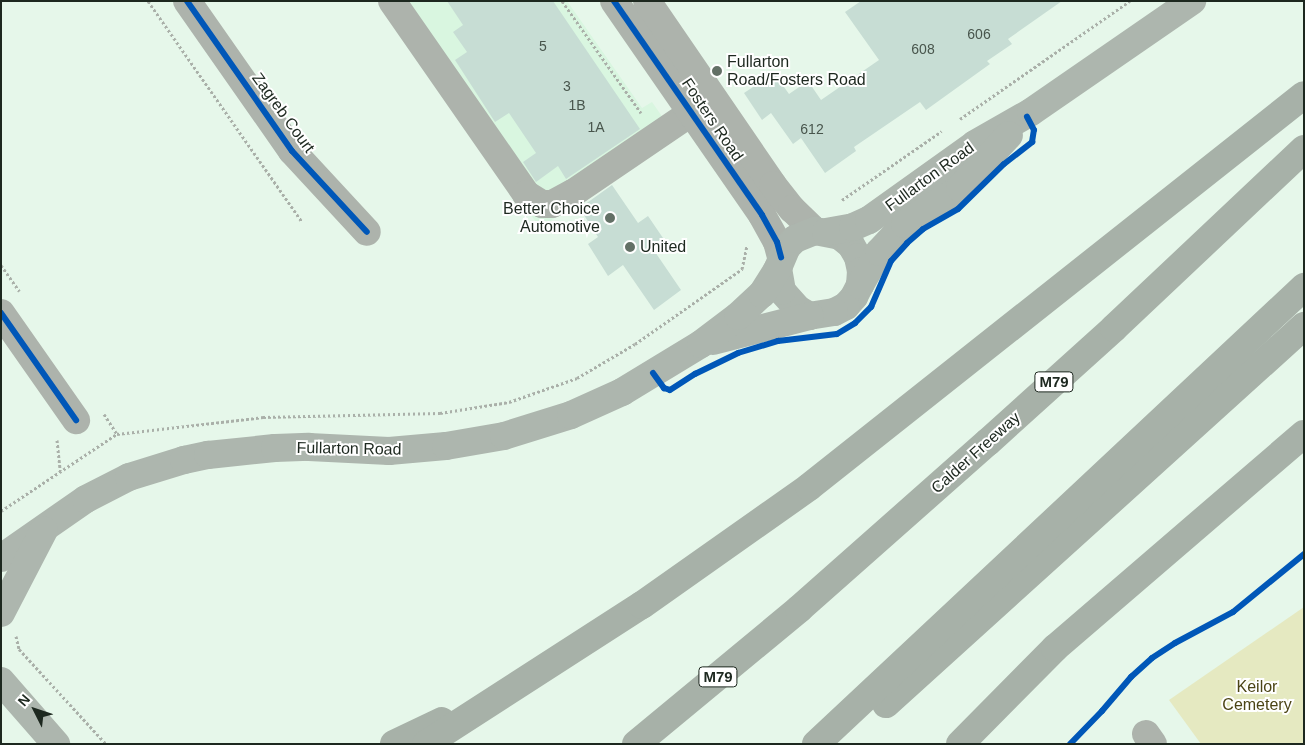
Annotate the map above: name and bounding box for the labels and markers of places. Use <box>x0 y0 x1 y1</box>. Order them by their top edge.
place label: Fullarton Road/Fosters Road <box>727 52 866 90</box>
marker: Fullarton Road/Fosters Road <box>711 65 723 77</box>
place label: Better Choice Automotive <box>503 199 600 237</box>
marker: Better Choice Automotive <box>604 212 616 224</box>
place label: United <box>640 237 686 257</box>
marker: United <box>624 241 636 253</box>

